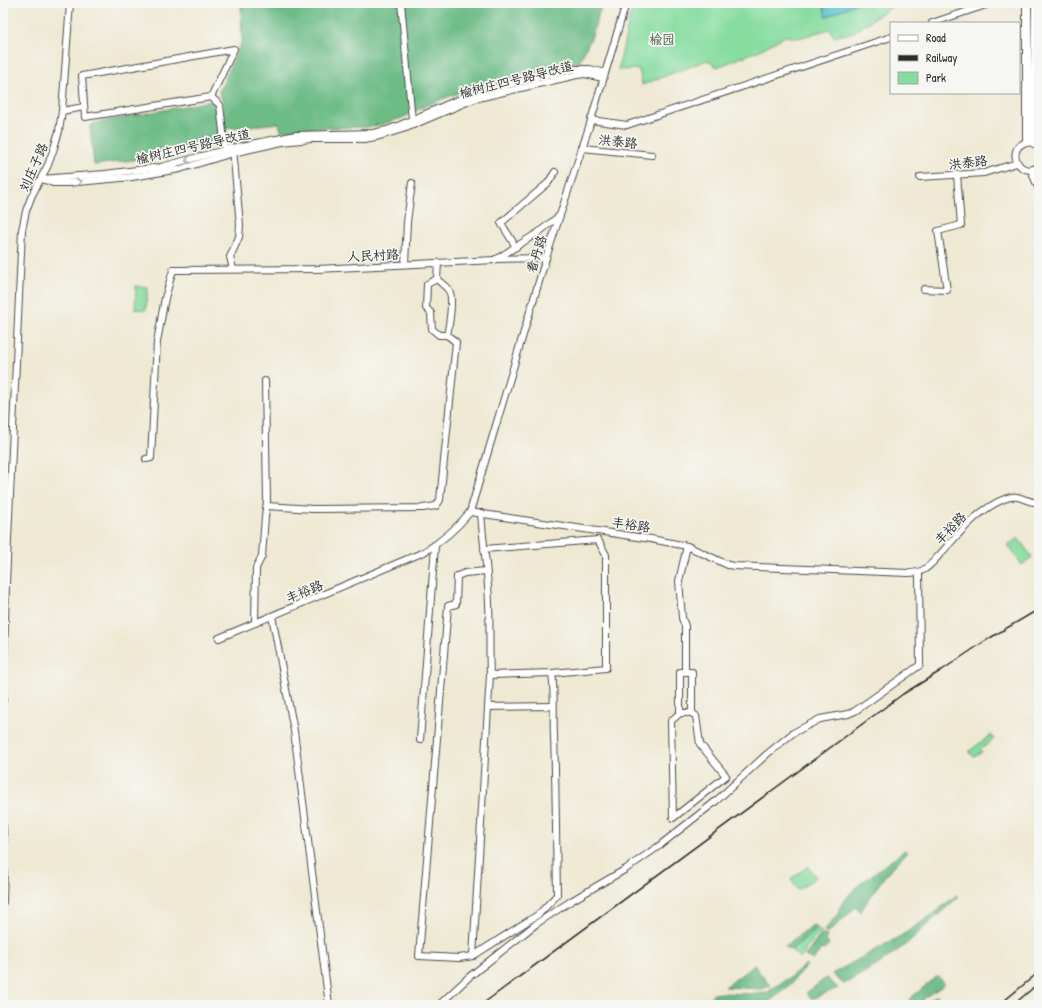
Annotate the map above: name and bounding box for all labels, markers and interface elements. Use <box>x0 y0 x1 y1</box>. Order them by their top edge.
legend <box>890 22 1020 94</box>
text: Road <box>926 29 946 46</box>
park label: 榆园 <box>649 30 675 48</box>
text: Railway <box>926 49 957 66</box>
street label: 榆树庄四号路导改道 <box>457 56 575 102</box>
text: Park <box>926 69 946 86</box>
street label: 榆树庄四号路导改道 <box>134 124 252 168</box>
street label: 洪泰路 <box>598 130 638 152</box>
street label: 刘庄子路 <box>14 140 52 194</box>
street label: 洪泰路 <box>948 151 988 173</box>
one-way arrow <box>185 155 192 164</box>
one-way arrow <box>76 178 82 187</box>
street label: 看丹路 <box>522 233 550 275</box>
street label: 人民村路 <box>347 245 399 265</box>
street label: 丰裕路 <box>930 508 970 548</box>
street label: 丰裕路 <box>610 512 652 536</box>
street label: 丰裕路 <box>283 575 325 607</box>

